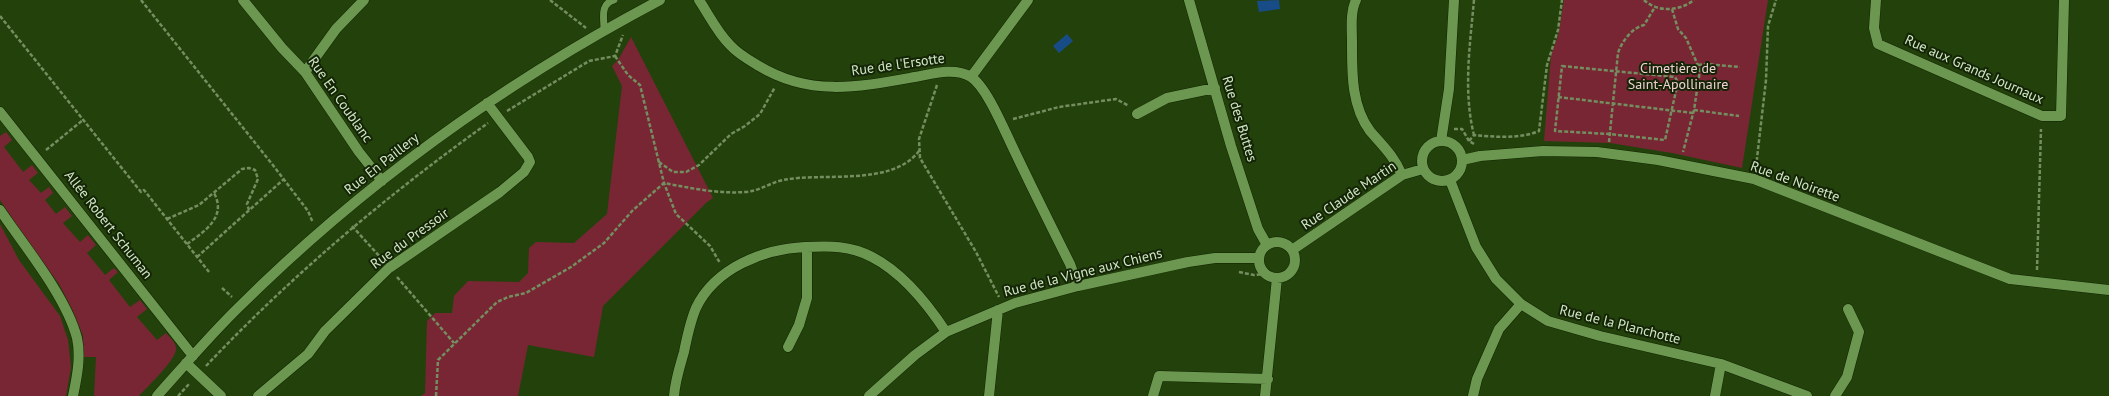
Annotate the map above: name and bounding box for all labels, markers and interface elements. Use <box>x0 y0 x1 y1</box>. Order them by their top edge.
street label: Rue aux Grands Journaux <box>1902 32 2046 108</box>
street label: Rue de l'Ersotte <box>850 50 946 80</box>
street label: Rue En Coublanc <box>304 54 376 146</box>
park label: Cimetière de Saint-Apollinaire <box>1628 61 1728 94</box>
street label: Rue des Buttes <box>1218 74 1260 164</box>
street label: Rue En Paillery <box>341 130 423 198</box>
street label: Rue Claude Martin <box>1298 158 1400 234</box>
street label: Rue de Noirette <box>1748 158 1842 206</box>
street label: Allée Robert Schuman <box>61 168 155 282</box>
street label: Rue du Pressoir <box>368 205 452 273</box>
street label: Rue de la Vigne aux Chiens <box>1002 245 1164 301</box>
street label: Rue de la Planchotte <box>1558 302 1682 348</box>

